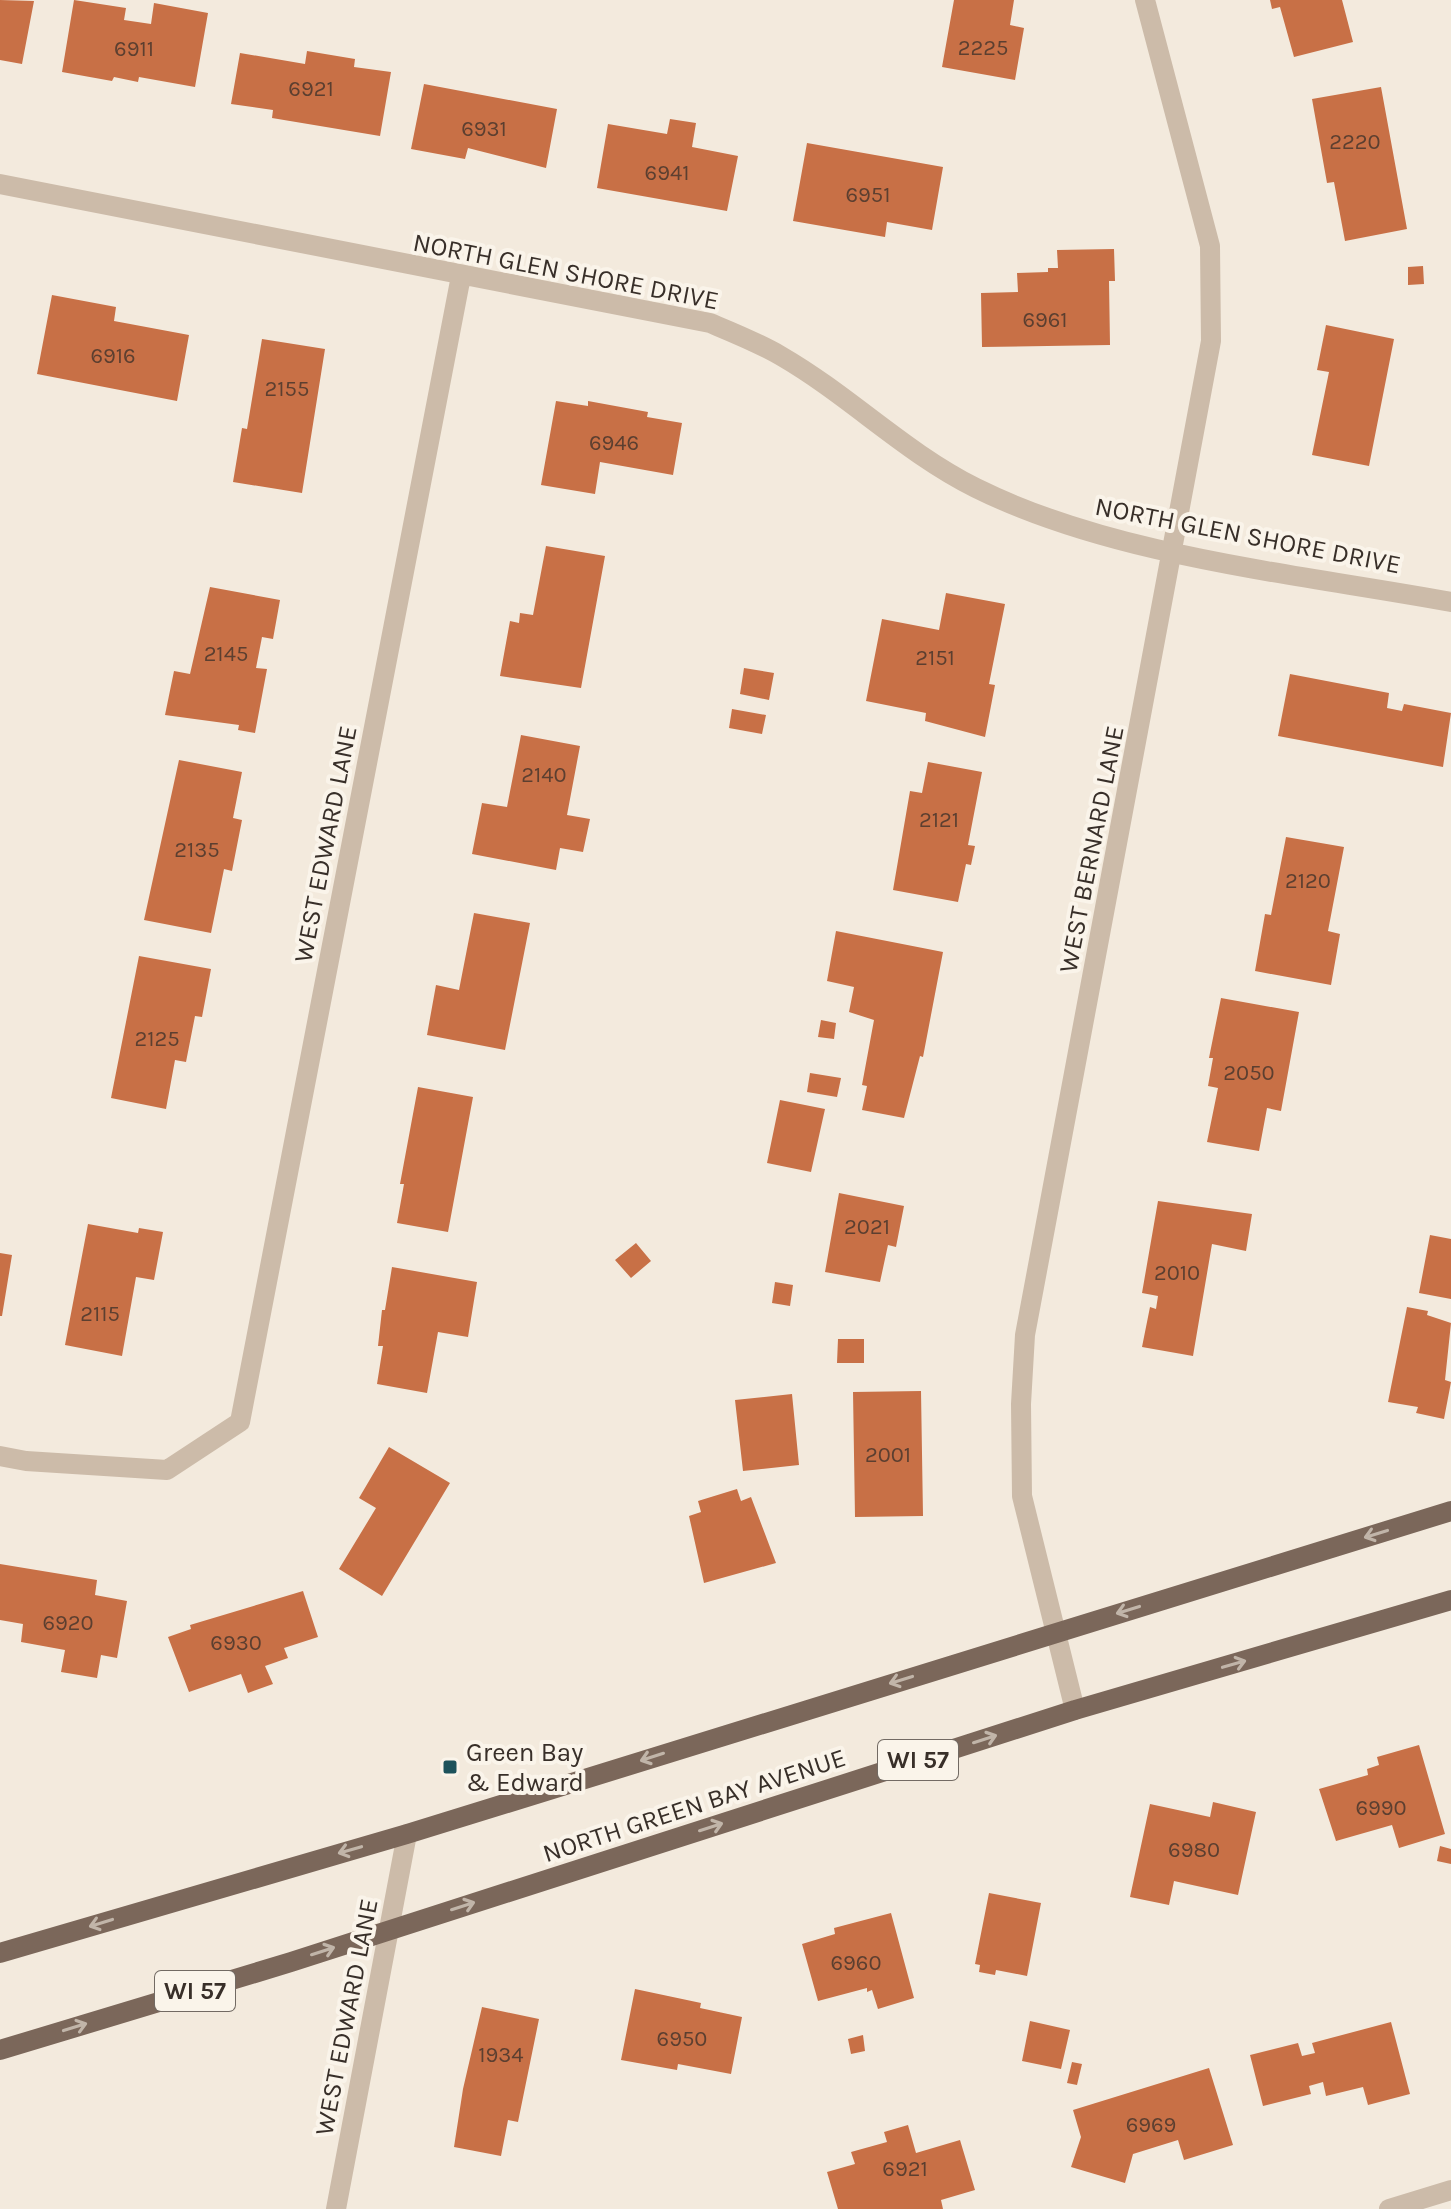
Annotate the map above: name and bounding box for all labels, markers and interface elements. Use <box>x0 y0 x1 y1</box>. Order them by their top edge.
house number: 2225 <box>958 35 1008 61</box>
house number: 6911 <box>114 36 154 62</box>
house number: 6921 <box>288 76 334 102</box>
house number: 6931 <box>461 116 507 142</box>
house number: 2220 <box>1329 129 1381 155</box>
house number: 6941 <box>645 160 689 186</box>
house number: 6951 <box>845 182 891 208</box>
street label: NORTH GLEN SHORE DRIVE <box>410 227 721 316</box>
house number: 6961 <box>1022 307 1068 333</box>
house number: 6916 <box>90 343 136 369</box>
house number: 2155 <box>265 376 309 402</box>
house number: 6946 <box>589 430 639 456</box>
street label: NORTH GLEN SHORE DRIVE <box>1092 491 1403 580</box>
house number: 2145 <box>204 641 248 667</box>
house number: 2151 <box>915 645 955 671</box>
street label: WEST EDWARD LANE <box>287 723 364 965</box>
street label: WEST BERNARD LANE <box>1052 723 1131 975</box>
house number: 2140 <box>521 762 567 788</box>
house number: 2121 <box>919 807 959 833</box>
house number: 2135 <box>174 837 220 863</box>
house number: 2120 <box>1285 868 1331 894</box>
house number: 2125 <box>134 1026 180 1052</box>
house number: 2050 <box>1223 1060 1275 1086</box>
house number: 2021 <box>844 1214 890 1240</box>
house number: 2010 <box>1154 1260 1200 1286</box>
house number: 2115 <box>80 1301 120 1327</box>
house number: 2001 <box>865 1442 911 1468</box>
one-way arrow <box>1364 1527 1390 1542</box>
one-way arrow <box>1115 1604 1140 1619</box>
house number: 6920 <box>42 1610 94 1636</box>
house number: 6930 <box>210 1630 262 1656</box>
one-way arrow <box>1220 1656 1246 1671</box>
one-way arrow <box>888 1673 914 1688</box>
one-way arrow <box>972 1731 997 1745</box>
place label: Green Bay & Edward <box>466 1737 584 1798</box>
road number: WI 57 <box>878 1740 958 1780</box>
street label: NORTH GREEN BAY AVENUE <box>539 1742 849 1869</box>
one-way arrow <box>640 1750 666 1765</box>
marker: Green Bay & Edward <box>441 1758 459 1776</box>
house number: 6990 <box>1355 1795 1407 1821</box>
one-way arrow <box>697 1819 723 1834</box>
house number: 6980 <box>1168 1837 1220 1863</box>
one-way arrow <box>338 1843 364 1858</box>
street label: WEST EDWARD LANE <box>308 1896 385 2138</box>
one-way arrow <box>451 1898 476 1913</box>
one-way arrow <box>88 1916 114 1931</box>
one-way arrow <box>311 1943 336 1958</box>
house number: 6960 <box>830 1950 882 1976</box>
road number: WI 57 <box>155 1971 235 2011</box>
one-way arrow <box>61 2019 87 2034</box>
house number: 6950 <box>657 2026 707 2052</box>
house number: 1934 <box>478 2042 524 2068</box>
house number: 6969 <box>1126 2112 1176 2138</box>
house number: 6921 <box>882 2156 928 2182</box>

